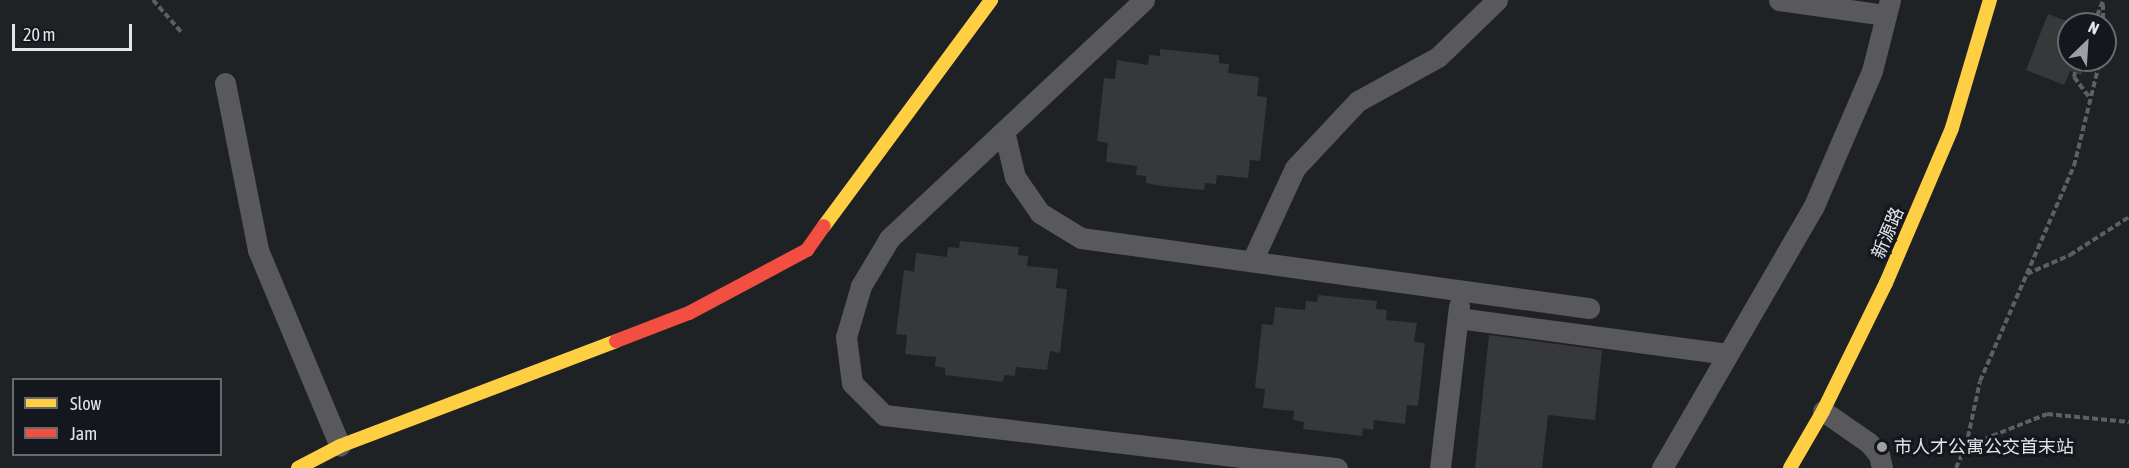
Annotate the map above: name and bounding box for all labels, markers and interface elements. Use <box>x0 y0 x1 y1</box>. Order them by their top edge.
scale bar <box>15 12 135 50</box>
north arrow <box>2057 12 2117 72</box>
text: N <box>2086 17 2102 38</box>
text: 20 m <box>23 24 55 45</box>
street label: 新源路 <box>1868 204 1908 262</box>
legend <box>12 378 222 456</box>
text: Slow <box>70 393 101 414</box>
text: Jam <box>70 423 97 444</box>
place label: 市人才公寓公交首末站 <box>1894 436 2074 458</box>
marker: 市人才公寓公交首末站 <box>1875 440 1889 454</box>

